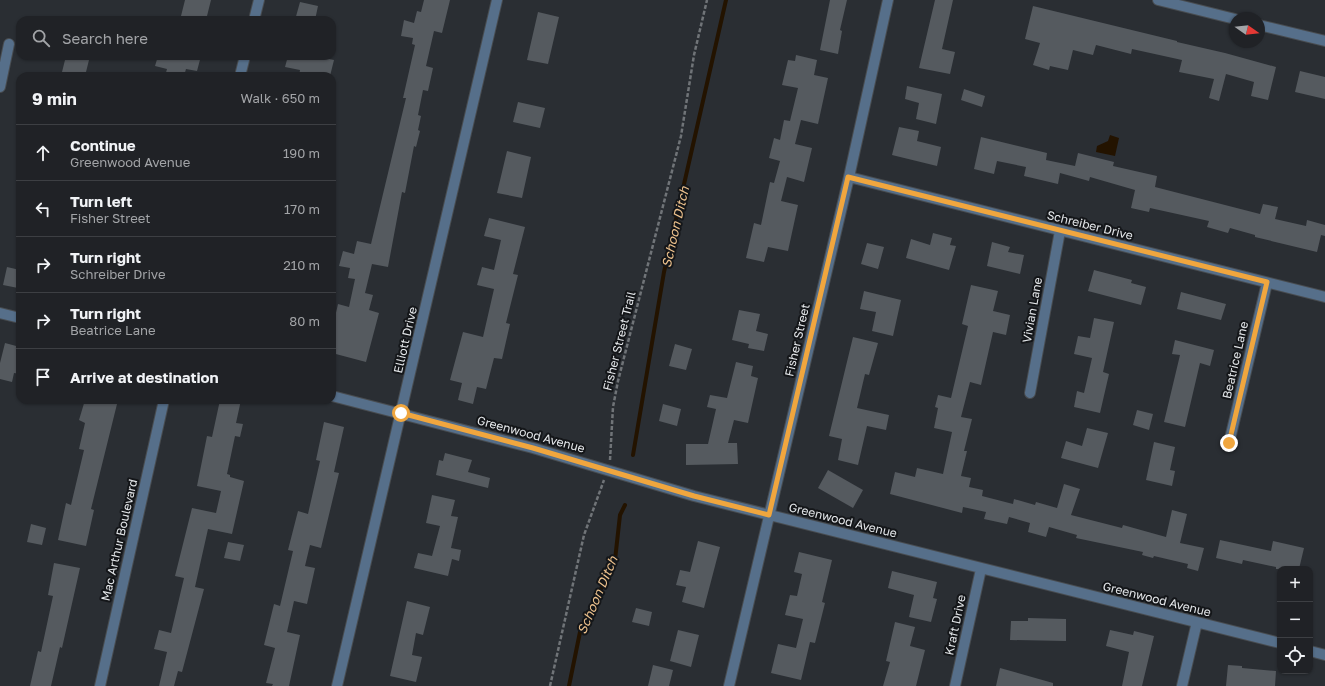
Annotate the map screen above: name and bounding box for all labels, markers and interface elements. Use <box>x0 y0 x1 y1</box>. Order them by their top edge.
north arrow <box>1229 12 1265 48</box>
search box <box>16 16 336 60</box>
icon: search <box>30 27 52 49</box>
text: Search here <box>62 29 148 47</box>
text: 9 min <box>32 88 77 109</box>
text: Walk · 650 m <box>241 90 320 106</box>
text: Continue <box>70 136 136 154</box>
icon: ahead <box>32 142 54 164</box>
text: 190 m <box>283 145 320 161</box>
text: Greenwood Avenue <box>70 154 190 170</box>
water label: Schoon Ditch <box>658 184 692 269</box>
text: Turn left <box>70 192 132 210</box>
icon: left <box>32 198 54 220</box>
text: 170 m <box>284 201 320 217</box>
street label: Schreiber Drive <box>1045 207 1135 243</box>
text: Fisher Street <box>70 210 150 226</box>
text: Turn right <box>70 248 141 266</box>
icon: right <box>32 254 54 276</box>
text: 210 m <box>283 257 320 273</box>
text: Schreiber Drive <box>70 266 165 282</box>
street label: Vivian Lane <box>1019 276 1045 344</box>
street label: Fisher Street Trail <box>599 290 639 392</box>
street label: Fisher Street <box>781 302 813 378</box>
text: Turn right <box>70 304 141 322</box>
street label: Elliott Drive <box>390 305 420 375</box>
icon: right <box>32 310 54 332</box>
text: 80 m <box>289 313 320 329</box>
street label: Beatrice Lane <box>1219 320 1251 400</box>
text: Beatrice Lane <box>70 322 156 338</box>
icon: arrive <box>32 366 54 388</box>
text: Arrive at destination <box>70 368 219 386</box>
route start <box>392 404 410 422</box>
street label: Greenwood Avenue <box>475 412 587 456</box>
route end <box>1220 434 1238 452</box>
street label: Mac Arthur Boulevard <box>98 478 140 602</box>
street label: Greenwood Avenue <box>787 499 899 541</box>
water label: Schoon Ditch <box>573 553 621 636</box>
map controls <box>1277 566 1313 674</box>
button: + <box>1277 566 1313 602</box>
street label: Greenwood Avenue <box>1101 578 1213 620</box>
street label: Kraft Drive <box>941 593 969 657</box>
button: − <box>1277 602 1313 638</box>
button: locate <box>1277 638 1313 674</box>

